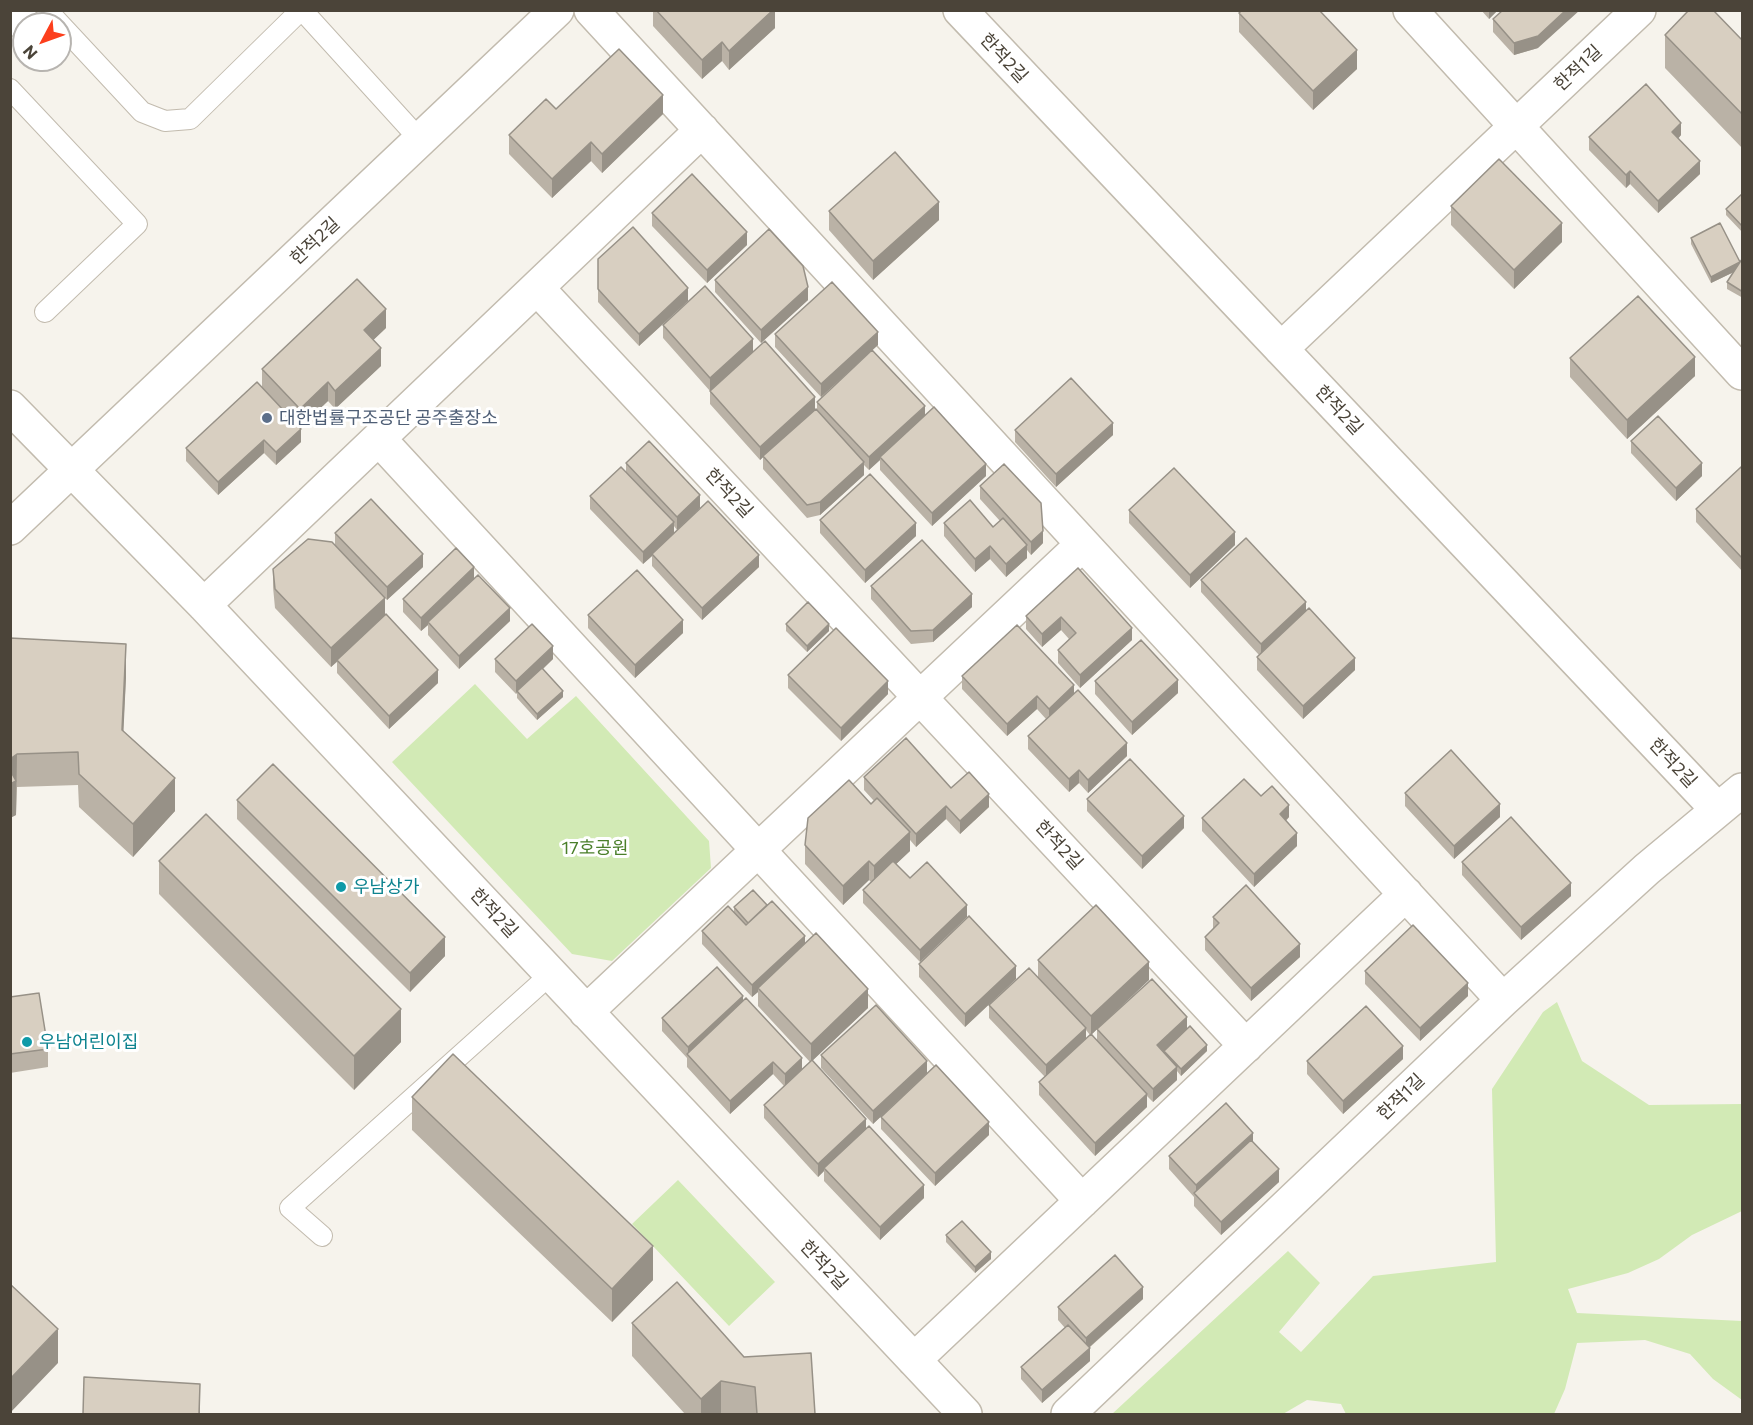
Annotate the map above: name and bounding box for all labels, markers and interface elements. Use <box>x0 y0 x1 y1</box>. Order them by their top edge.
north arrow <box>12 12 72 72</box>
street label: 한적2길 <box>976 29 1032 87</box>
street label: 한적1길 <box>1550 41 1606 95</box>
text: N <box>18 42 41 64</box>
street label: 한적2길 <box>286 213 344 269</box>
street label: 한적2길 <box>1311 381 1367 439</box>
place label: 대한법률구조공단 공주출장소 <box>279 407 498 429</box>
marker: 대한법률구조공단 공주출장소 <box>260 411 274 425</box>
street label: 한적2길 <box>701 464 757 522</box>
street label: 한적2길 <box>1645 734 1701 792</box>
street label: 한적2길 <box>1031 816 1087 874</box>
park label: 17호공원 <box>562 837 628 859</box>
place label: 우남상가 <box>353 876 419 898</box>
marker: 우남상가 <box>334 880 348 894</box>
street label: 한적2길 <box>466 884 522 942</box>
place label: 우남어린이집 <box>39 1031 138 1053</box>
marker: 우남어린이집 <box>20 1035 34 1049</box>
street label: 한적1길 <box>1373 1069 1429 1125</box>
street label: 한적2길 <box>796 1236 852 1294</box>

